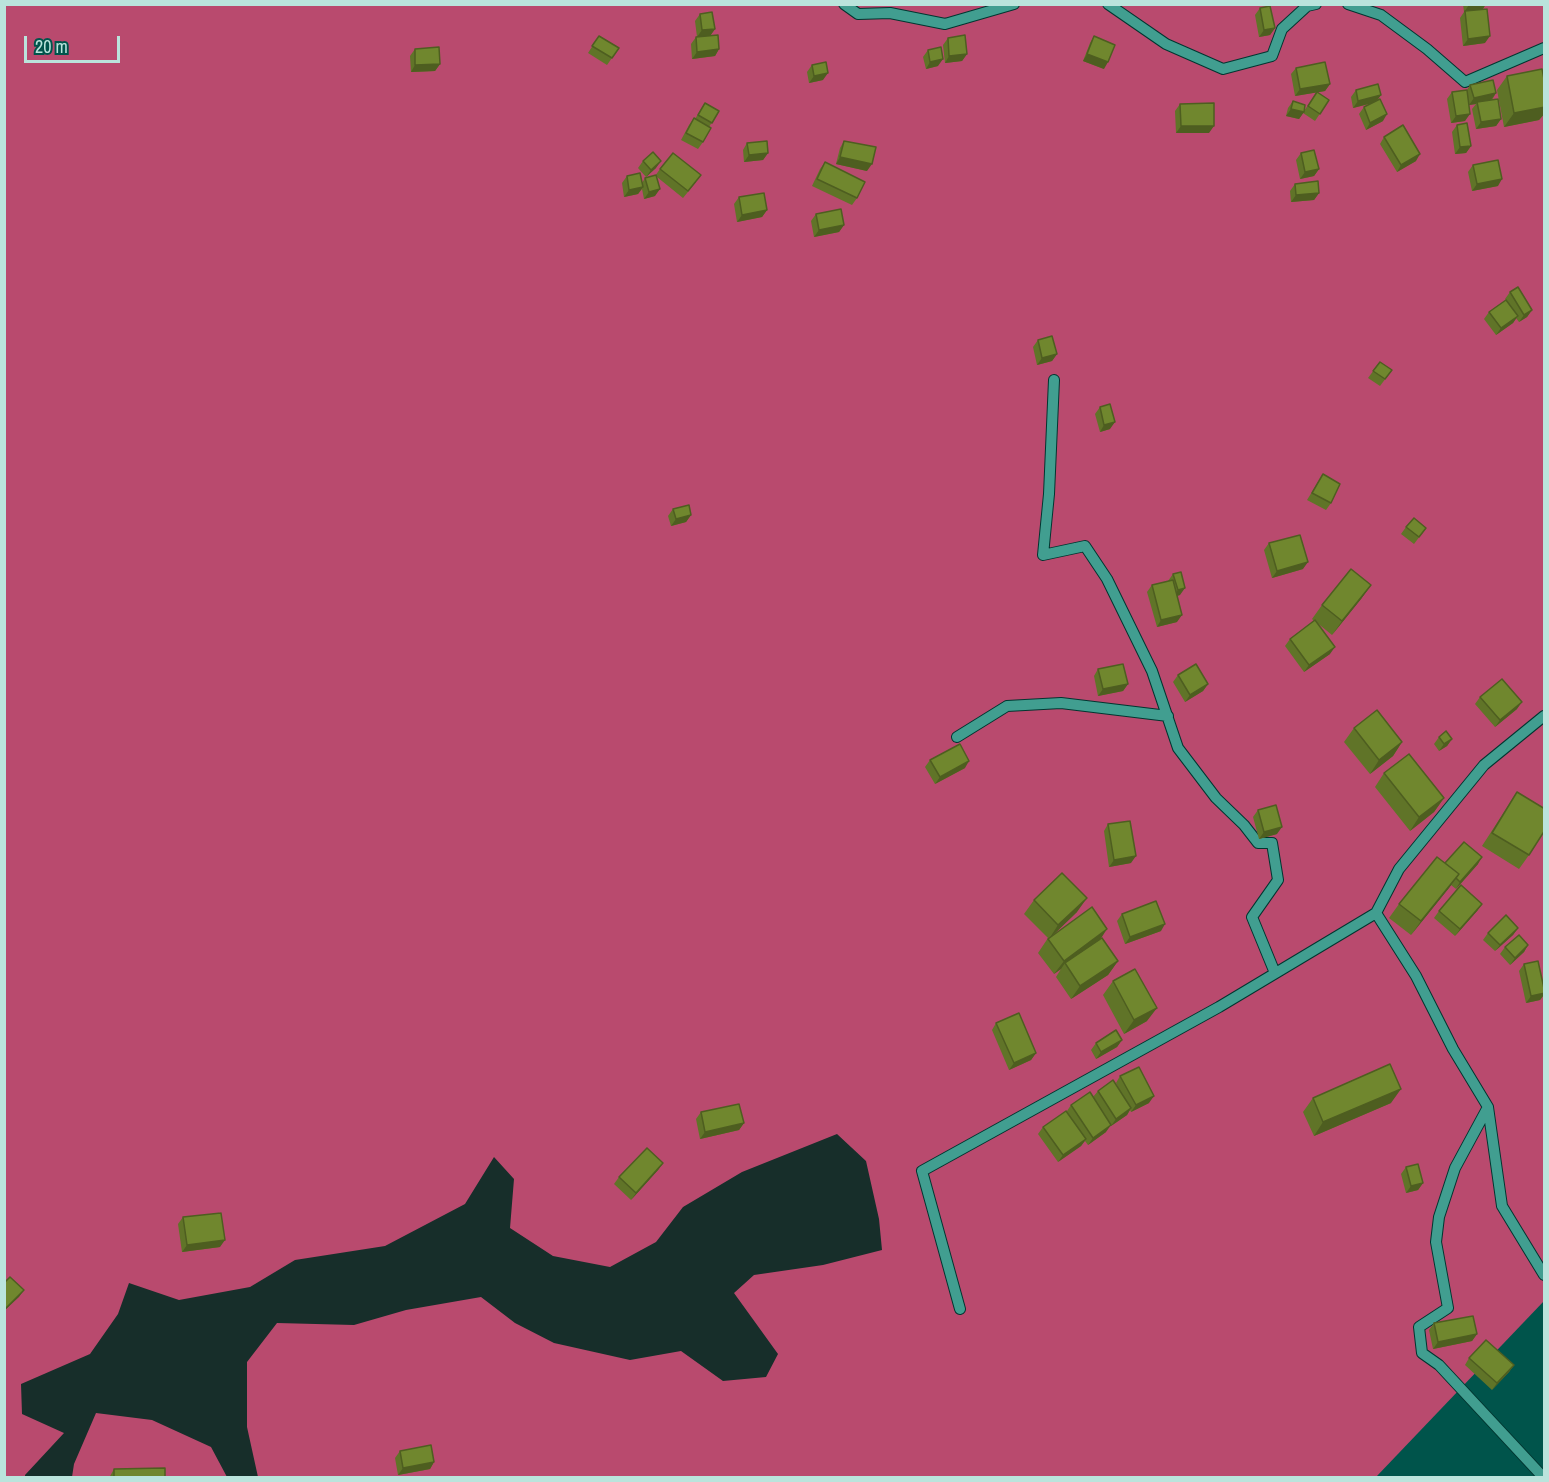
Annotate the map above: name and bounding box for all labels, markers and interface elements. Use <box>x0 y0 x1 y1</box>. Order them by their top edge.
scale bar <box>27 24 123 62</box>
text: 20 m <box>35 34 68 59</box>

